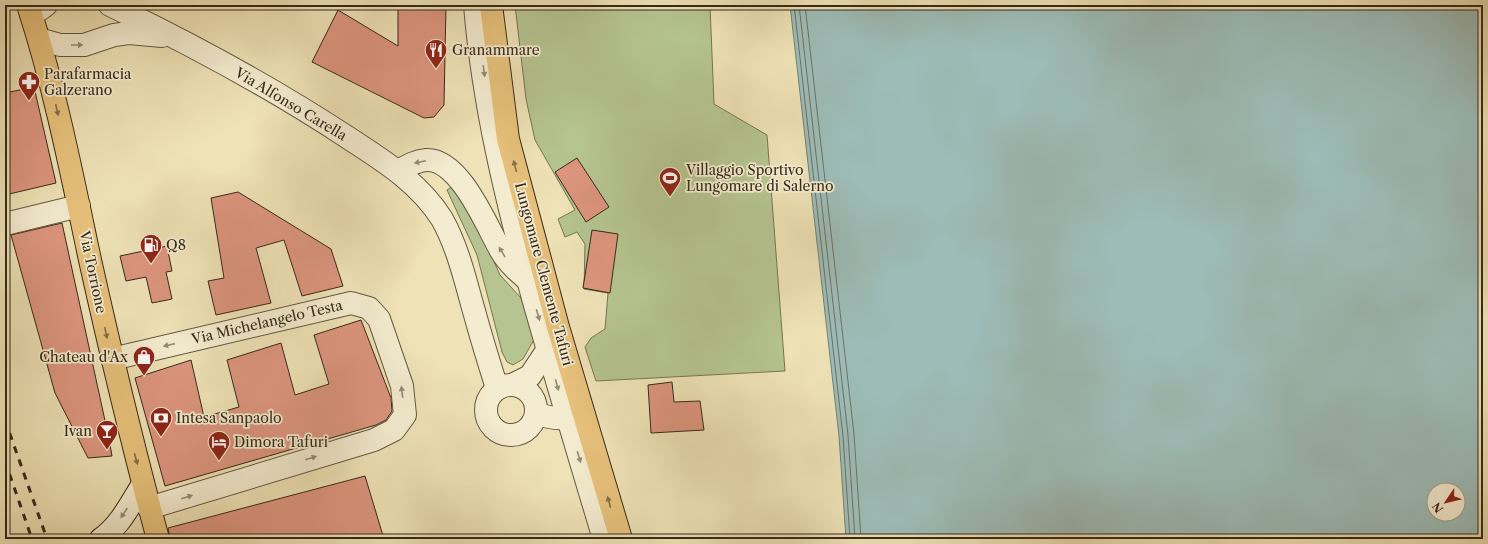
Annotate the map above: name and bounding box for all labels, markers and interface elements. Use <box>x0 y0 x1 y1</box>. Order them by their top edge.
restaurant icon: Granammare <box>423 37 449 70</box>
place label: Granammare <box>452 41 540 59</box>
one-way arrow <box>71 42 84 48</box>
street label: Via Alfonso Carella <box>231 63 351 145</box>
place label: Parafarmacia Galzerano <box>44 65 132 99</box>
one-way arrow <box>481 65 487 77</box>
pharmacy icon: Parafarmacia Galzerano <box>16 69 42 102</box>
one-way arrow <box>55 104 61 116</box>
one-way arrow <box>414 159 426 165</box>
one-way arrow <box>512 160 518 172</box>
place label: Villaggio Sportivo Lungomare di Salerno <box>685 161 834 195</box>
sports icon: Villaggio Sportivo Lungomare di Salerno <box>657 165 683 198</box>
street label: Lungomare Clemente Tafuri <box>511 180 577 368</box>
street label: Via Torrione <box>75 228 111 315</box>
fuel station icon: Q8 <box>138 232 164 265</box>
place label: Q8 <box>166 236 186 254</box>
one-way arrow <box>498 246 505 258</box>
street label: Via Michelangelo Testa <box>189 296 345 348</box>
one-way arrow <box>535 309 541 321</box>
one-way arrow <box>104 327 110 339</box>
one-way arrow <box>162 343 175 349</box>
shop icon: Chateau d'Ax <box>131 344 157 377</box>
place label: Chateau d'Ax <box>39 348 129 366</box>
one-way arrow <box>554 379 560 391</box>
one-way arrow <box>399 386 405 398</box>
bank icon: Intesa Sanpaolo <box>148 405 174 438</box>
place label: Intesa Sanpaolo <box>176 409 282 427</box>
bar icon: Ivan <box>94 418 120 451</box>
place label: Ivan <box>64 422 92 440</box>
hotel icon: Dimora Tafuri <box>206 429 232 462</box>
place label: Dimora Tafuri <box>234 433 328 451</box>
one-way arrow <box>576 451 582 463</box>
one-way arrow <box>133 453 139 465</box>
one-way arrow <box>305 455 317 461</box>
north arrow <box>1426 482 1466 522</box>
one-way arrow <box>181 493 193 499</box>
one-way arrow <box>606 495 612 507</box>
text: N <box>1429 499 1446 516</box>
one-way arrow <box>121 507 128 519</box>

